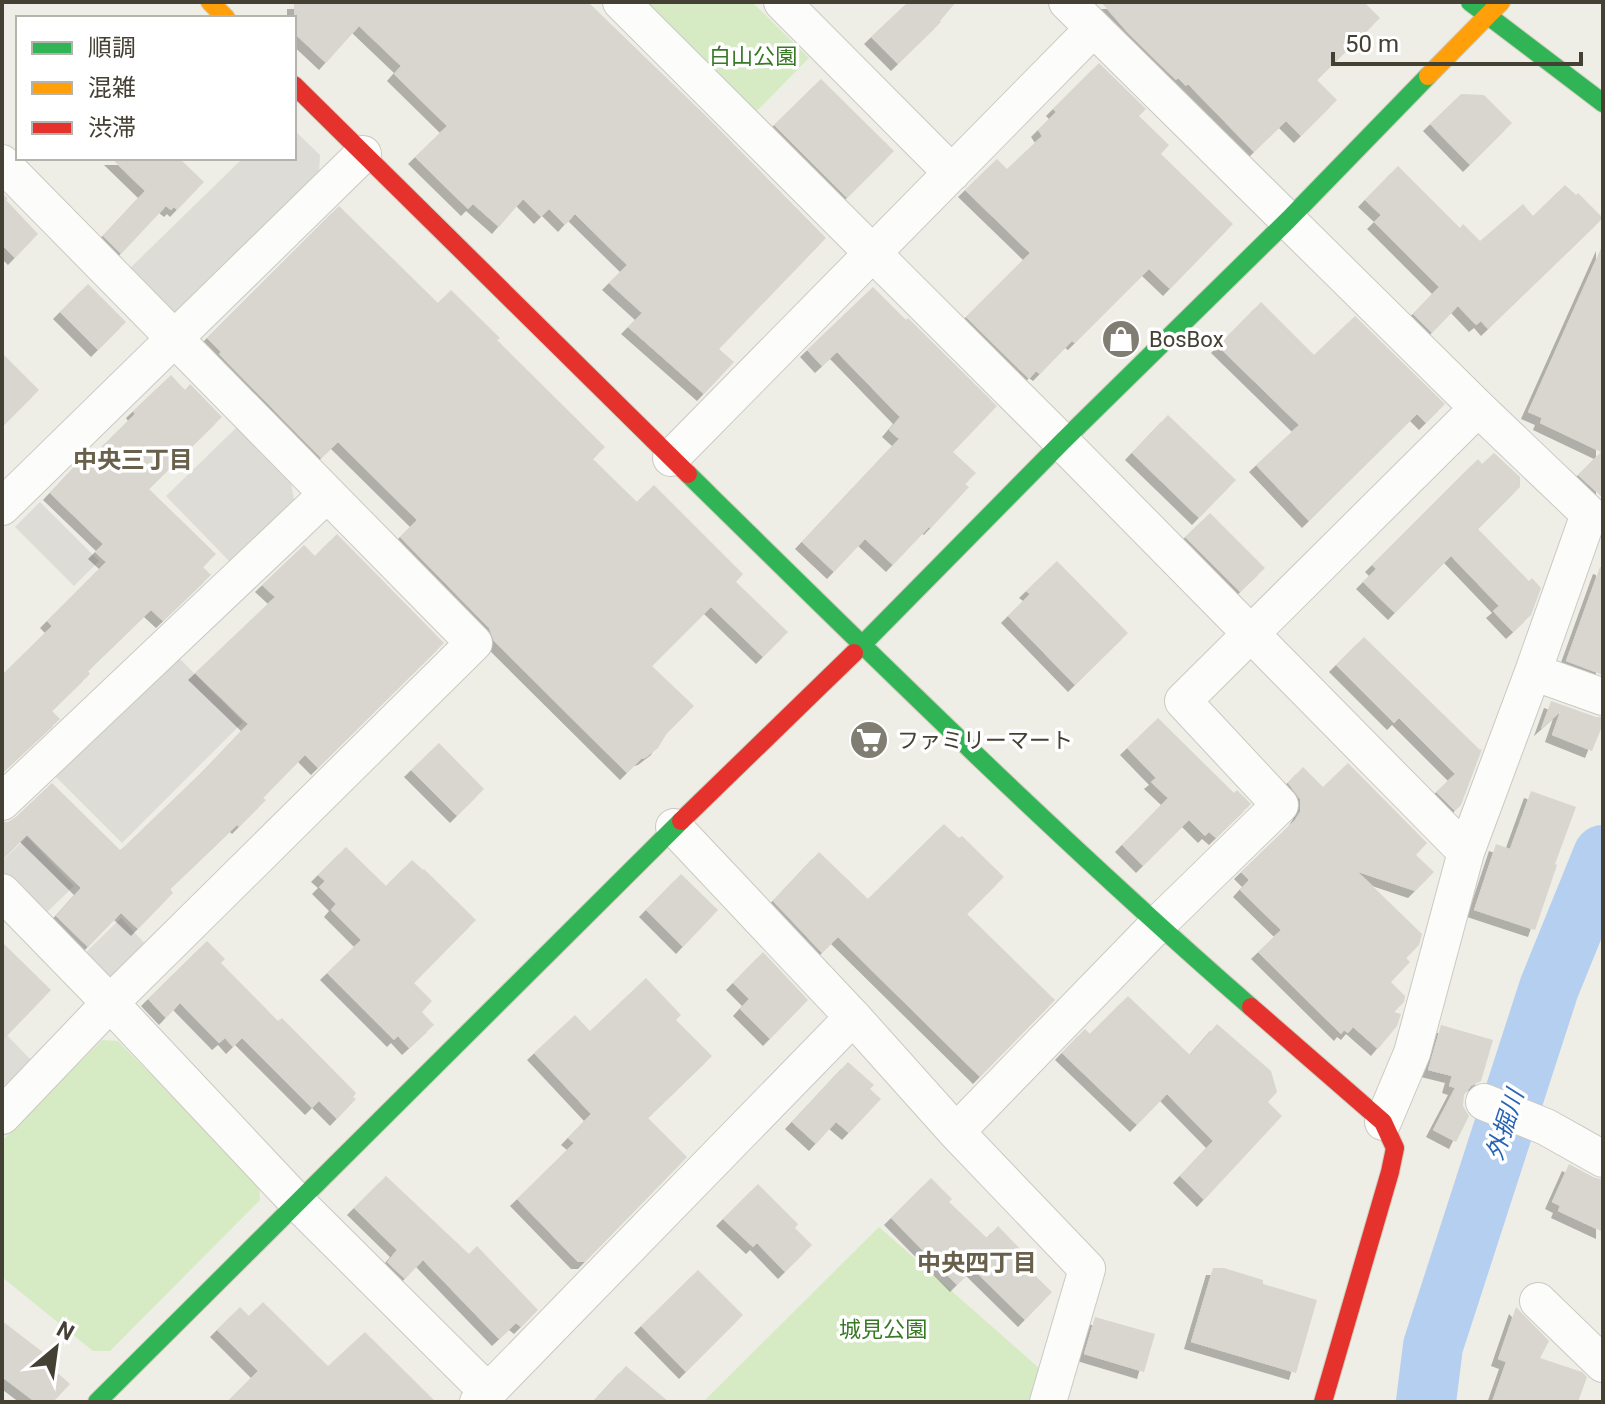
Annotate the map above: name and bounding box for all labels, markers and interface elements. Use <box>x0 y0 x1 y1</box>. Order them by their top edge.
legend <box>16 16 296 160</box>
scale bar <box>1333 16 1581 66</box>
text: 50 m <box>1345 30 1399 58</box>
text: 順調 <box>88 34 136 62</box>
park label: 白山公園 <box>709 44 797 69</box>
text: 混雑 <box>88 74 136 102</box>
text: 渋滞 <box>88 114 136 142</box>
shop icon: BosBox <box>1100 318 1142 360</box>
place label: BosBox <box>1149 327 1224 352</box>
district label: 中央三丁目 <box>73 446 193 474</box>
supermarket icon: ファミリーマート <box>848 719 890 761</box>
place label: ファミリーマート <box>897 728 1073 753</box>
water label: 外掘川 <box>1481 1084 1530 1164</box>
district label: 中央四丁目 <box>917 1249 1037 1277</box>
north arrow <box>16 1308 96 1388</box>
text: N <box>53 1316 78 1346</box>
park label: 城見公園 <box>839 1317 927 1342</box>

